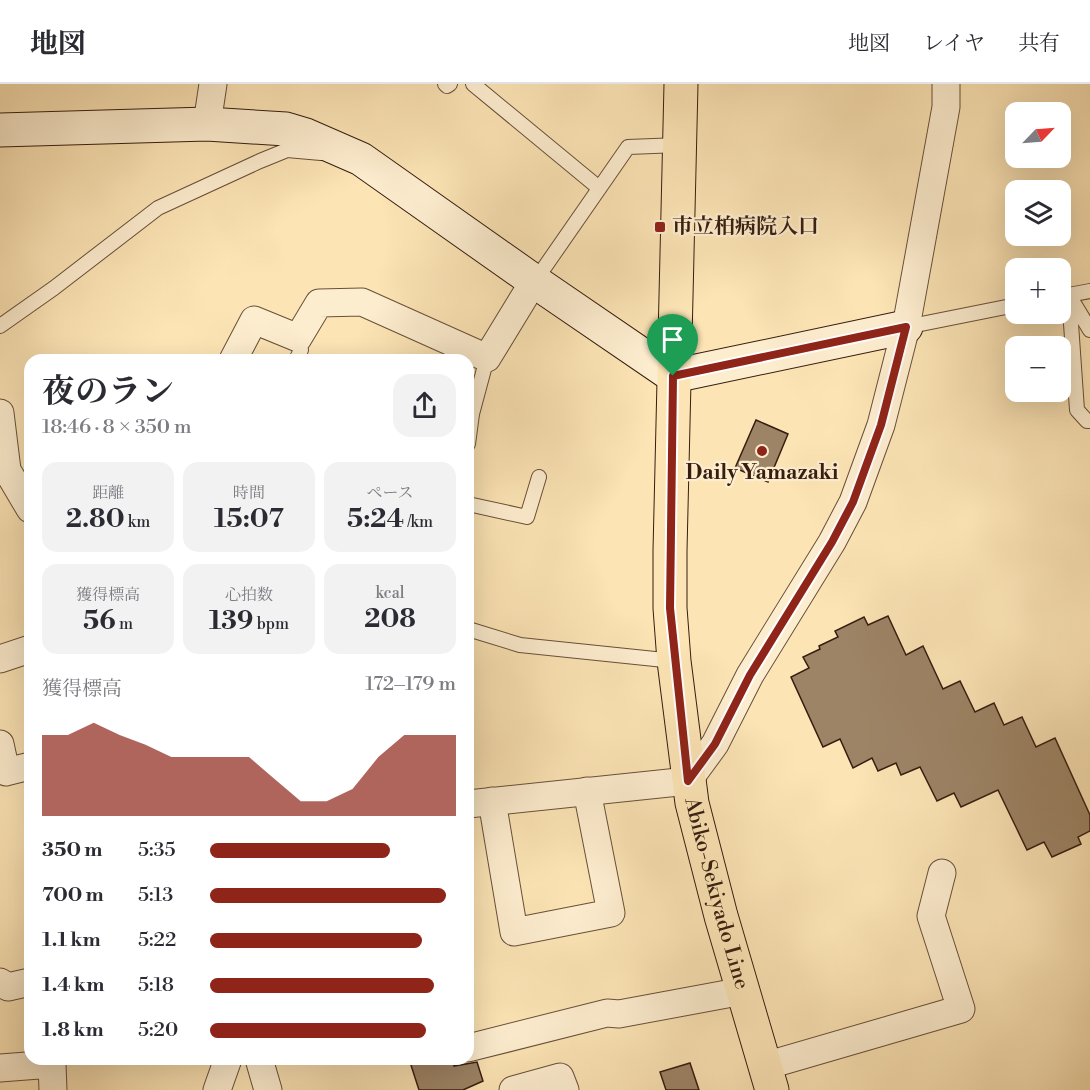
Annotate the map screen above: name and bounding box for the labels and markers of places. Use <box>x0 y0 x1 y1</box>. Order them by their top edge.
place label: 市立柏病院入口 <box>672 214 819 240</box>
marker: 市立柏病院入口 <box>653 220 667 234</box>
pin <box>647 314 698 376</box>
marker: Daily Yamazaki <box>755 444 769 458</box>
place label: Daily Yamazaki <box>686 460 839 486</box>

